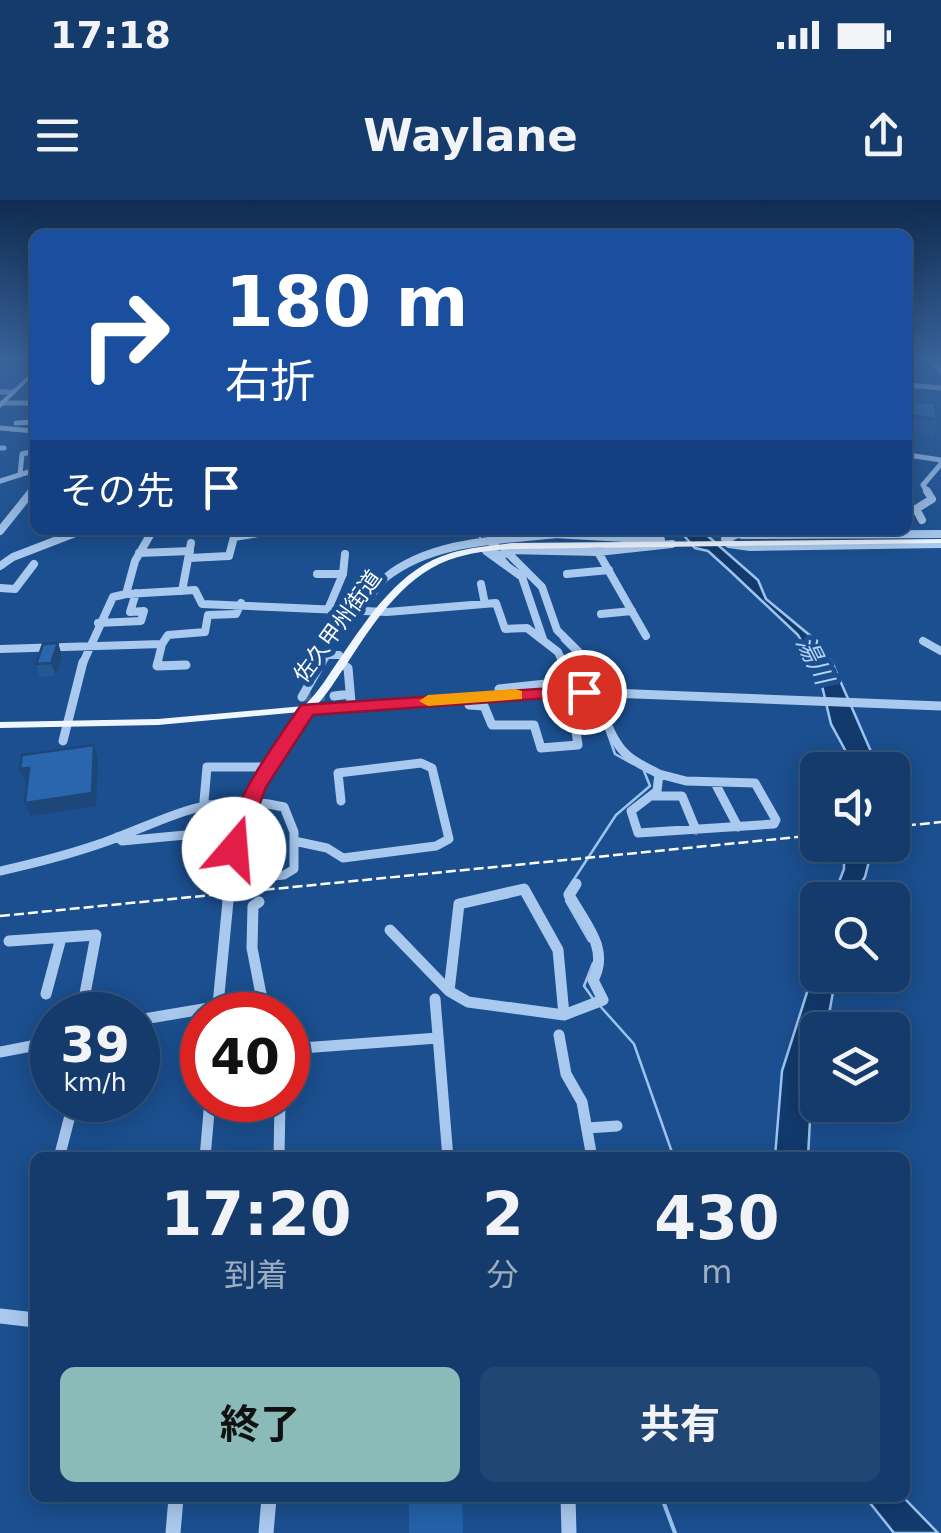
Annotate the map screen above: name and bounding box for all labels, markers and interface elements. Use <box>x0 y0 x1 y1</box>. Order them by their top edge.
text: 17:18 <box>50 13 171 57</box>
icon: menu <box>30 108 85 163</box>
icon: share <box>856 108 911 163</box>
text: Waylane <box>363 109 578 162</box>
text: 180 m <box>225 261 468 343</box>
icon: right <box>60 270 190 400</box>
text: 右折 <box>225 355 315 408</box>
icon: arrive <box>194 460 249 515</box>
text: その先 <box>60 469 174 513</box>
street label: 佐久甲州街道 <box>288 566 386 687</box>
water label: 湯川 <box>790 631 840 692</box>
pin <box>542 650 627 735</box>
icon: arrive <box>557 665 612 720</box>
map controls <box>800 752 910 1122</box>
button: sound <box>800 752 910 862</box>
position arrow <box>182 797 286 901</box>
button: search <box>800 882 910 992</box>
speed limit sign: 40 <box>180 992 310 1122</box>
button: layers <box>800 1012 910 1122</box>
text: 39 <box>60 1016 130 1074</box>
text: km/h <box>63 1068 127 1097</box>
text: 17:20 <box>161 1179 352 1249</box>
text: 2 <box>482 1179 524 1249</box>
text: 430 <box>654 1183 780 1253</box>
text: m <box>701 1253 732 1291</box>
text: 到着 <box>224 1256 288 1294</box>
text: 分 <box>487 1256 519 1294</box>
button: 終了 <box>60 1367 460 1482</box>
button: 共有 <box>480 1367 880 1482</box>

